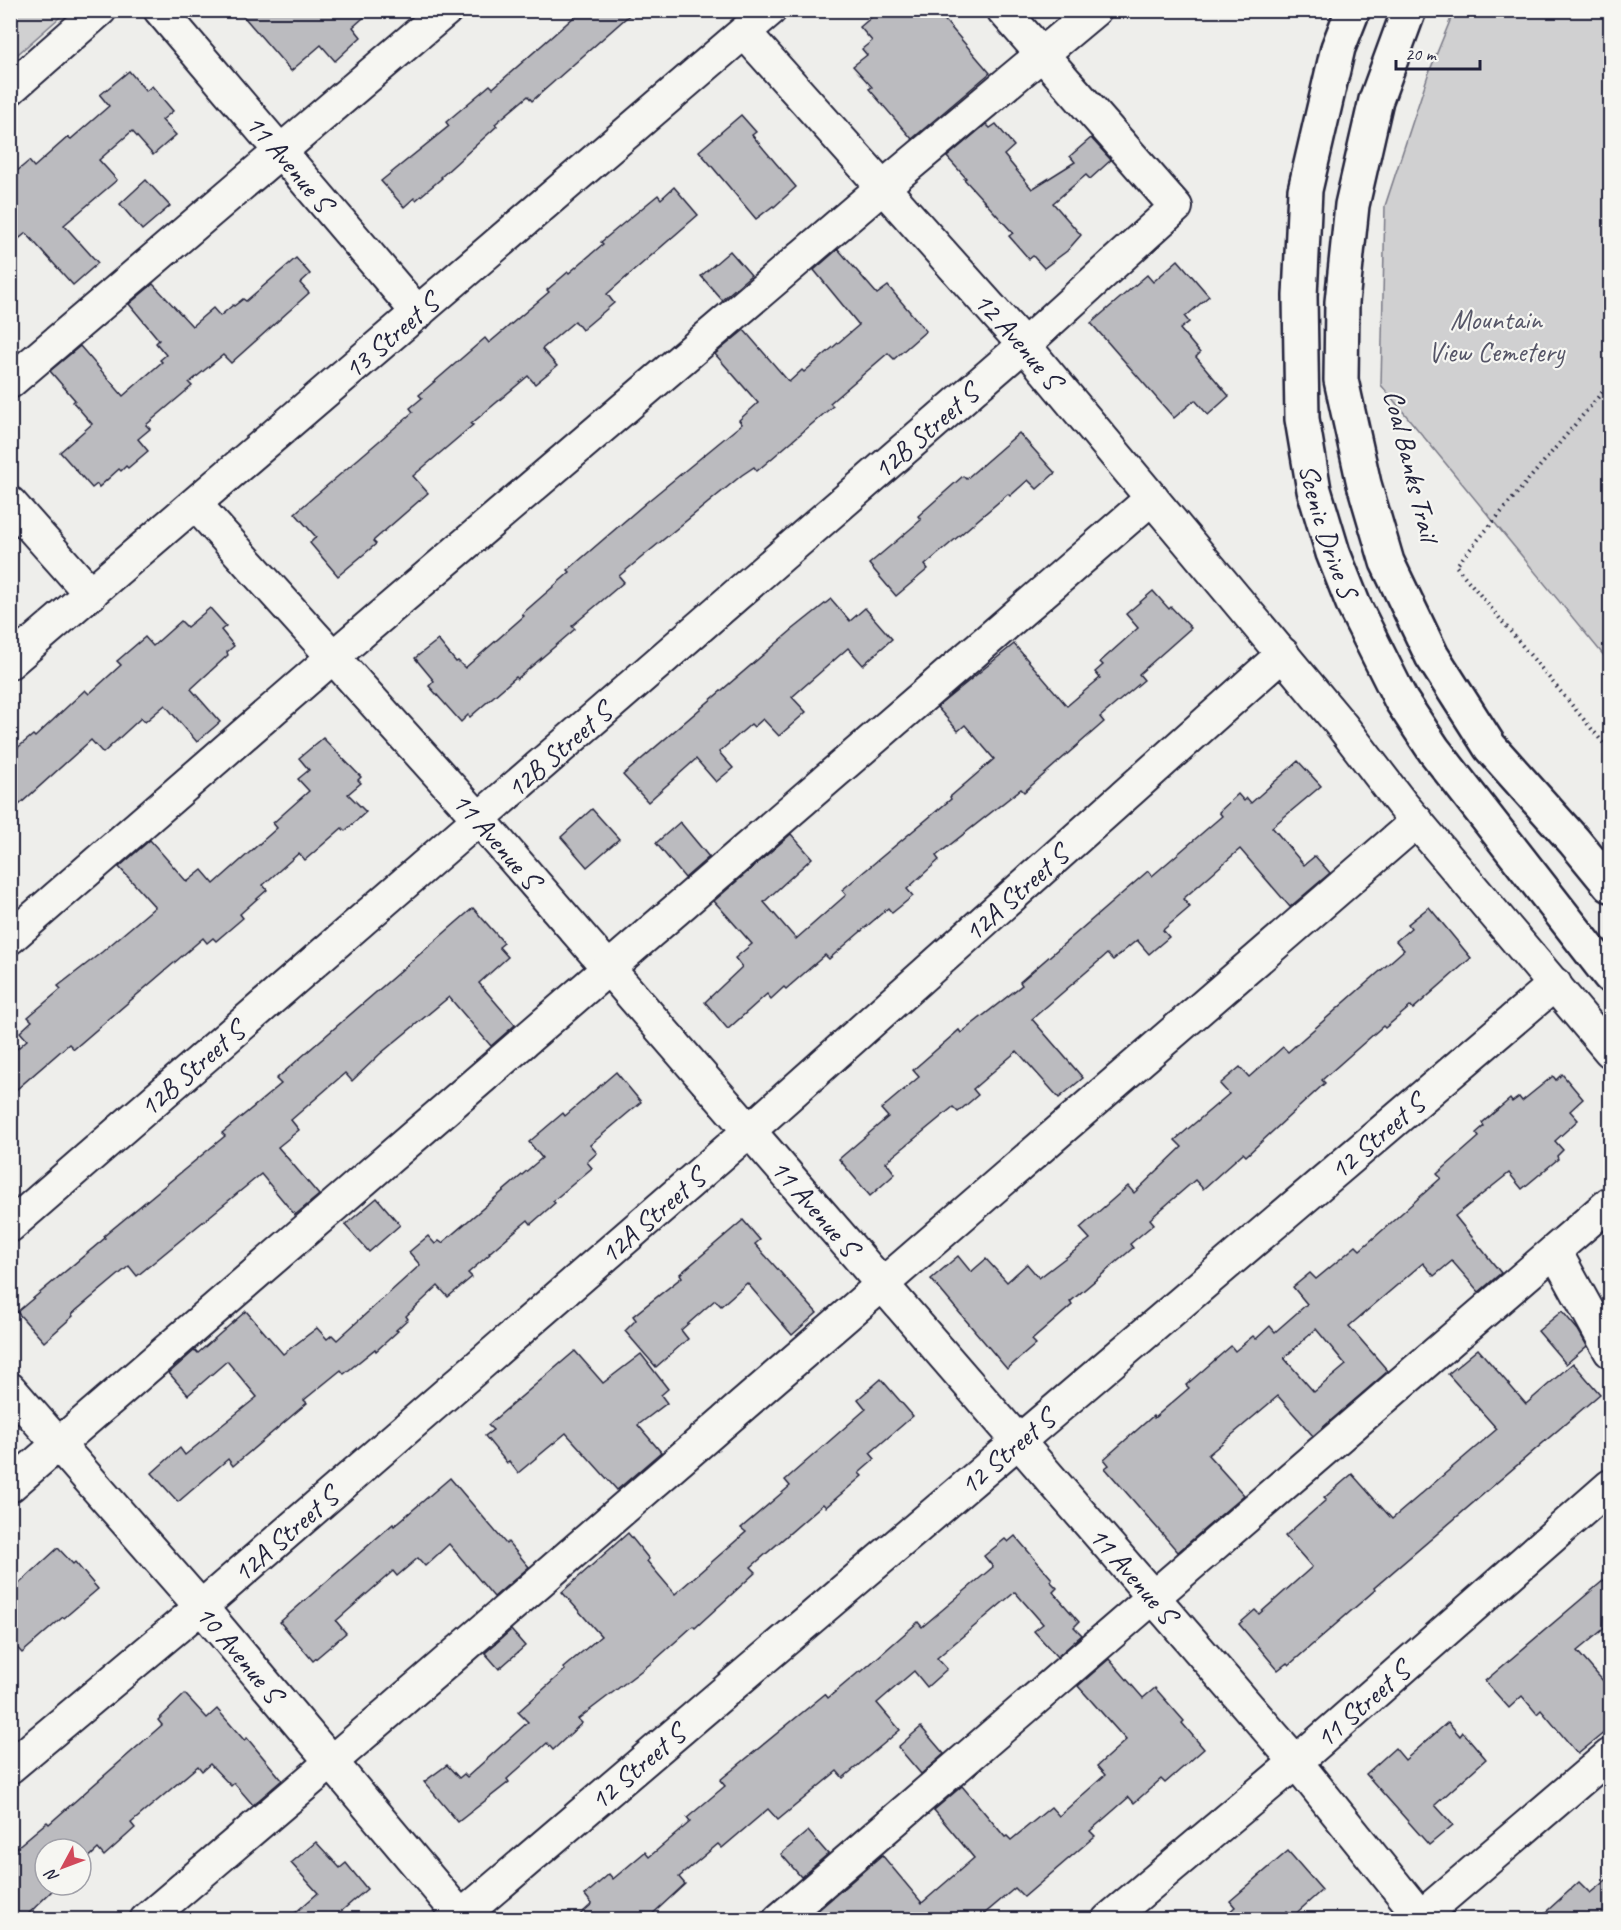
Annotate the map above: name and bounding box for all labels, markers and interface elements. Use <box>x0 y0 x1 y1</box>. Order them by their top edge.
scale bar <box>1396 33 1480 71</box>
text: 20 m <box>1405 43 1438 65</box>
street label: 11 Avenue S <box>238 107 344 223</box>
street label: 13 Street S <box>336 282 449 386</box>
street label: 12 Avenue S <box>967 285 1073 400</box>
park label: Mountain View Cemetery <box>1428 302 1567 369</box>
street label: 12B Street S <box>866 373 989 486</box>
street label: Coal Banks Trail <box>1376 386 1448 549</box>
street label: Scenic Drive S <box>1292 462 1367 606</box>
street label: 12B Street S <box>499 692 622 805</box>
street label: 11 Avenue S <box>445 785 551 900</box>
street label: 12A Street S <box>956 834 1079 949</box>
street label: 12B Street S <box>132 1010 255 1124</box>
street label: 12 Street S <box>1322 1083 1435 1187</box>
street label: 11 Avenue S <box>763 1152 870 1267</box>
street label: 12A Street S <box>592 1157 716 1271</box>
street label: 12 Street S <box>952 1398 1065 1502</box>
street label: 12A Street S <box>225 1476 349 1590</box>
street label: 11 Avenue S <box>1081 1519 1188 1634</box>
street label: 10 Avenue S <box>188 1597 294 1713</box>
street label: 11 Street S <box>1308 1651 1420 1755</box>
street label: 12 Street S <box>582 1714 696 1817</box>
north arrow <box>33 1837 93 1897</box>
text: N <box>40 1864 63 1886</box>

